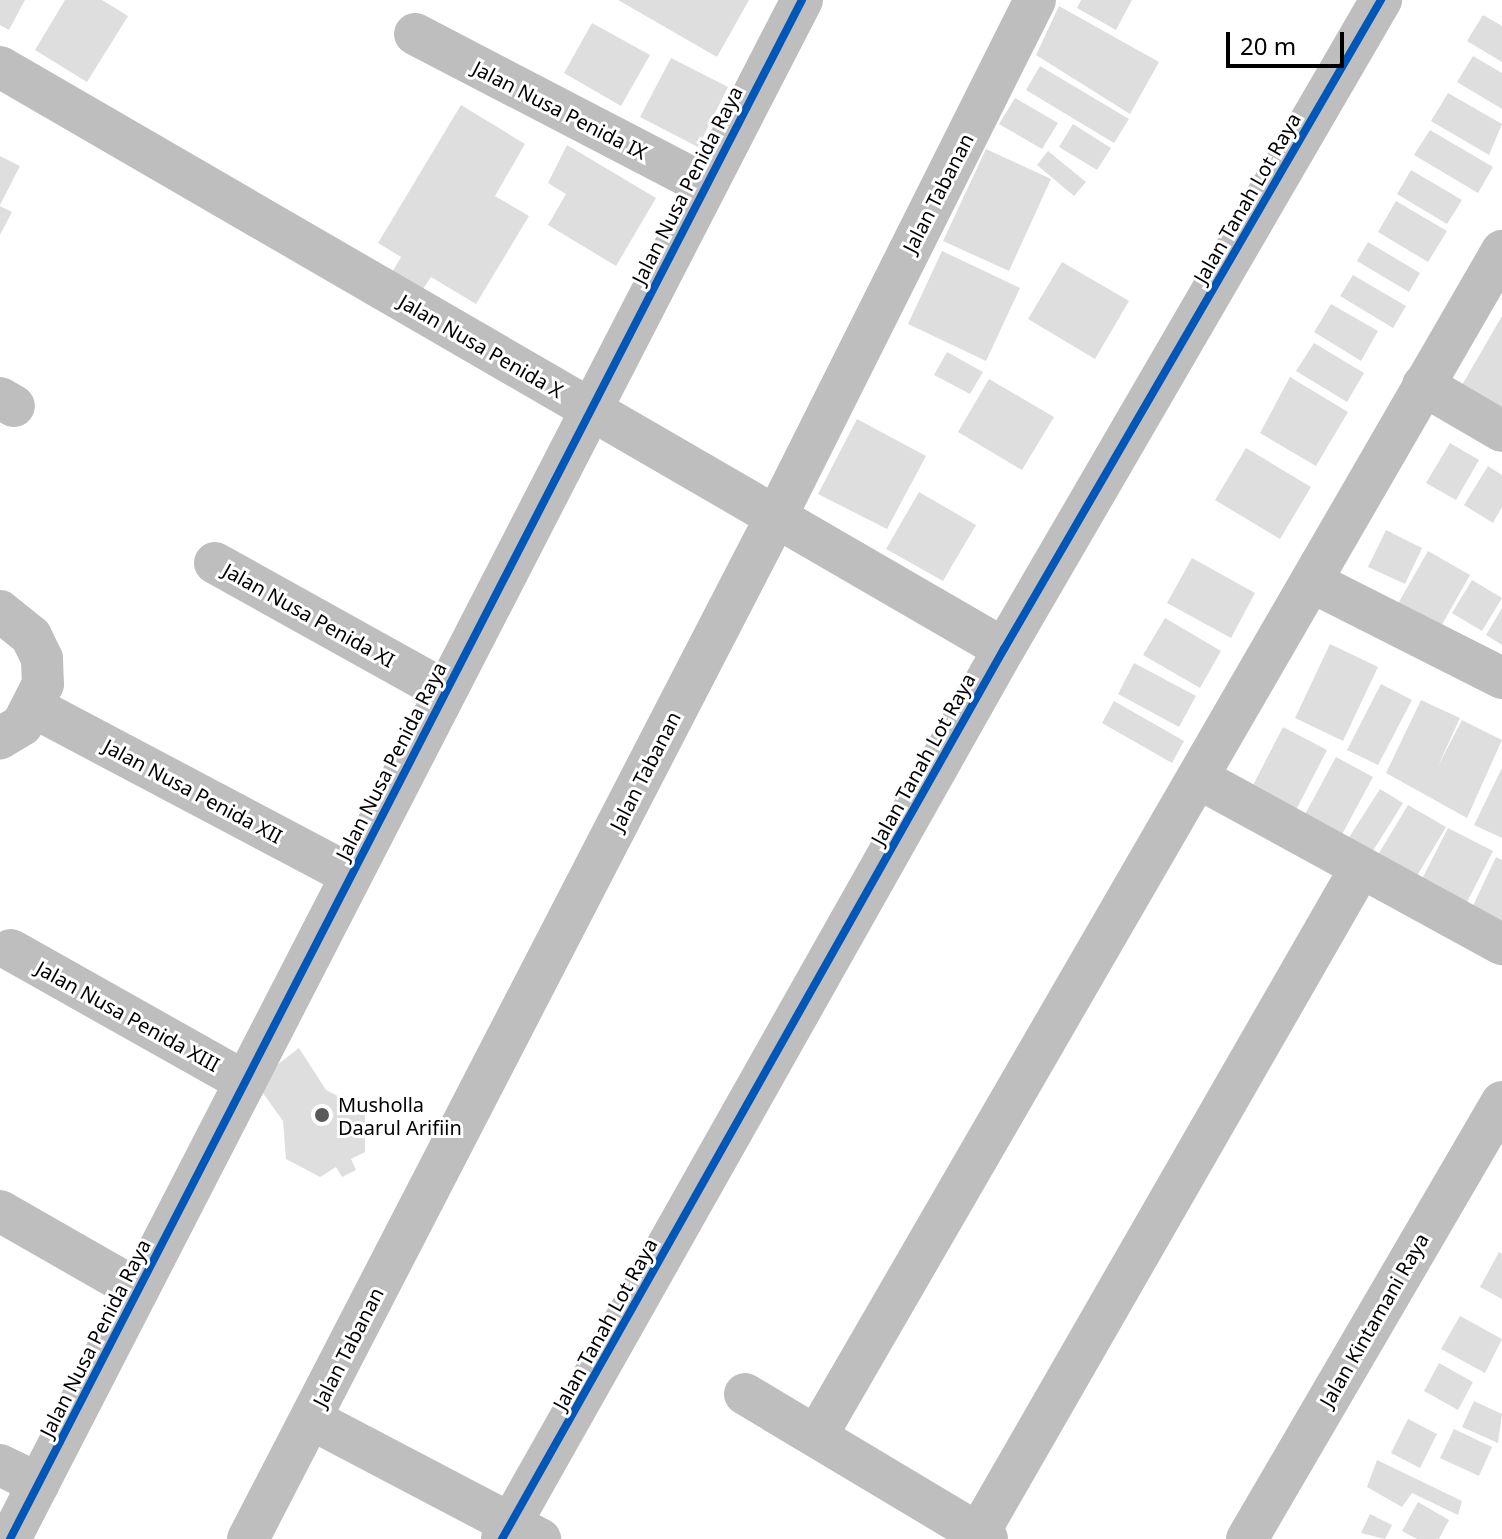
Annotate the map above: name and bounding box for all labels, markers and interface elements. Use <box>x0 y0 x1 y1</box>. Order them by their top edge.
scale bar <box>1230 16 1348 66</box>
text: 20 m <box>1240 29 1296 62</box>
street label: Jalan Nusa Penida IX <box>469 56 651 164</box>
street label: Jalan Nusa Penida Raya <box>627 82 747 288</box>
street label: Jalan Tanah Lot Raya <box>1188 109 1306 287</box>
street label: Jalan Tabanan <box>898 129 978 257</box>
street label: Jalan Nusa Penida X <box>395 289 567 403</box>
street label: Jalan Nusa Penida XI <box>219 558 399 672</box>
street label: Jalan Nusa Penida Raya <box>331 658 451 864</box>
street label: Jalan Tanah Lot Raya <box>866 669 980 849</box>
street label: Jalan Tabanan <box>605 707 685 835</box>
street label: Jalan Nusa Penida XII <box>99 734 287 848</box>
street label: Jalan Nusa Penida XIII <box>32 956 224 1076</box>
place label: Musholla Daarul Arifiin <box>338 1092 462 1139</box>
marker: Musholla Daarul Arifiin <box>313 1106 331 1124</box>
street label: Jalan Kintamani Raya <box>1314 1229 1434 1411</box>
street label: Jalan Tanah Lot Raya <box>548 1234 662 1414</box>
street label: Jalan Nusa Penida Raya <box>35 1235 155 1441</box>
street label: Jalan Tabanan <box>308 1283 388 1411</box>

